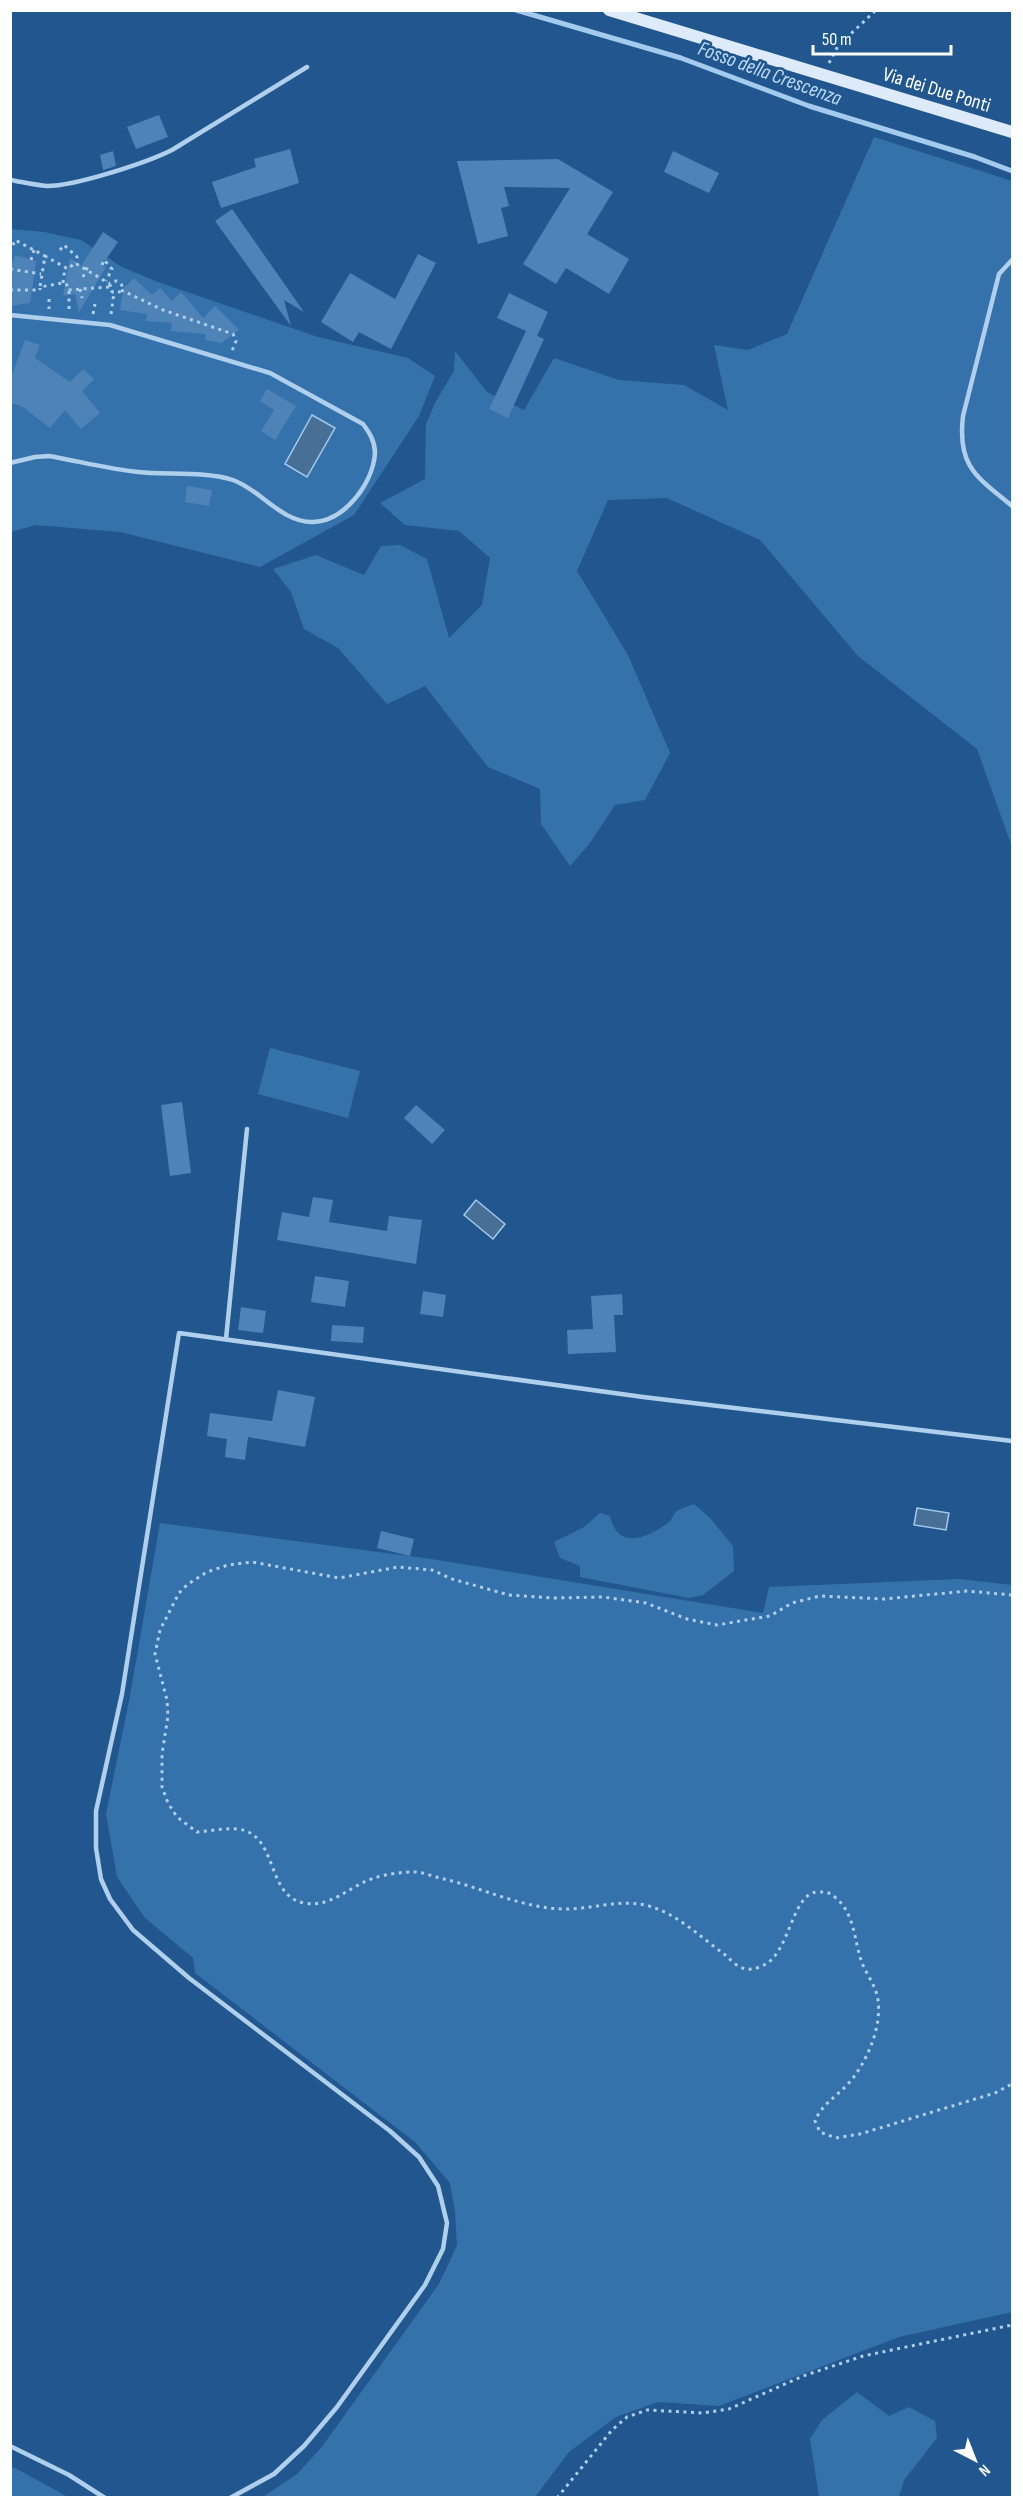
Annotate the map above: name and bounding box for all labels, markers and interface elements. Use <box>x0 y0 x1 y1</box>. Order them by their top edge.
scale bar <box>813 18 951 56</box>
text: 50 m <box>822 29 852 50</box>
water label: Fosso della Crescenza <box>695 36 845 111</box>
street label: Via dei Due Ponti <box>880 62 994 118</box>
north arrow <box>945 2430 1005 2490</box>
text: N <box>975 2460 994 2480</box>

